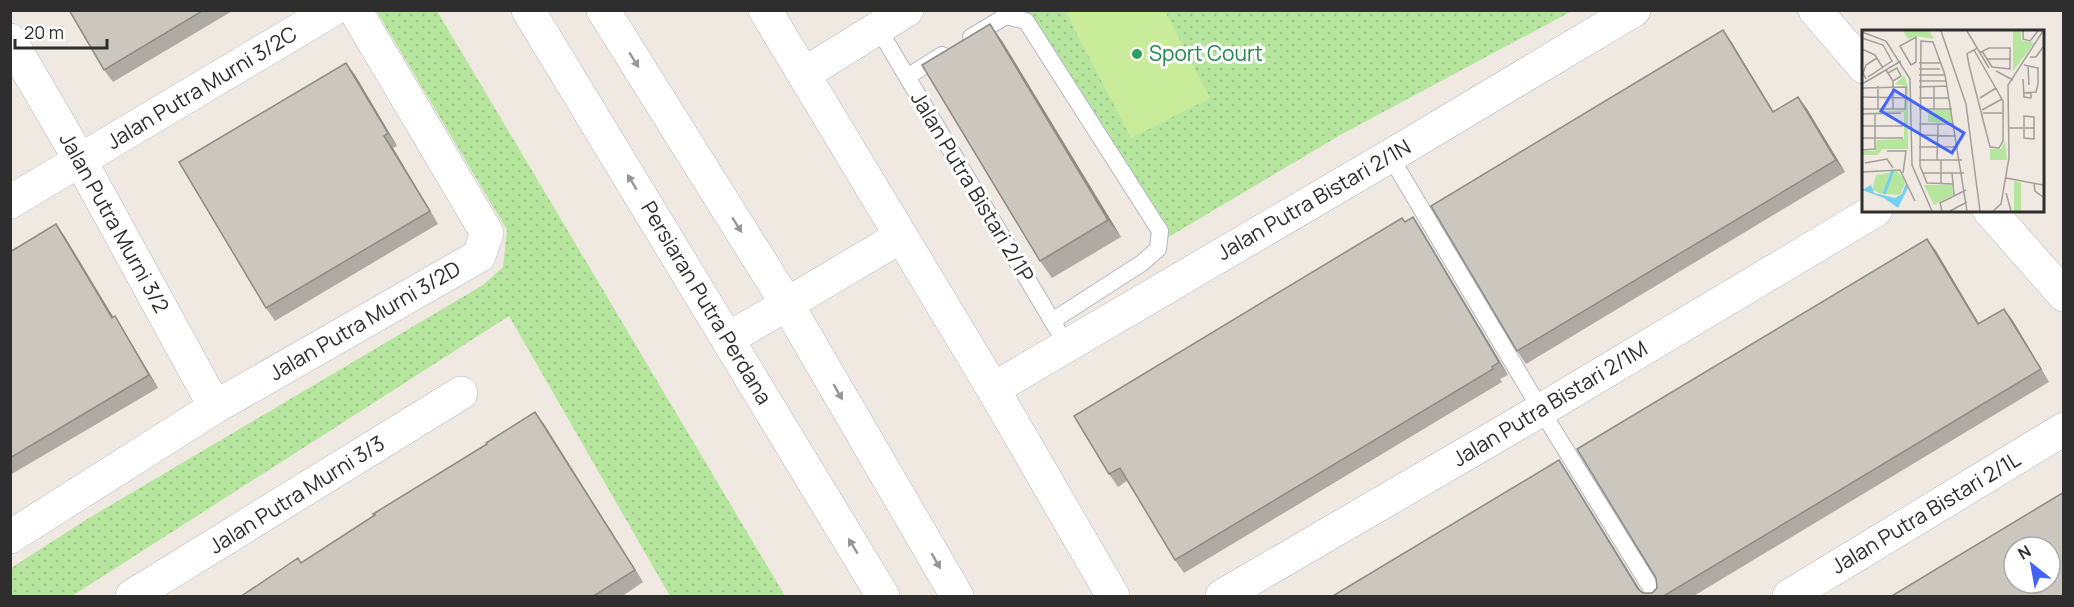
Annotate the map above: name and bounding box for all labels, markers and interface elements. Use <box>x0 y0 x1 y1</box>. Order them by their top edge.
scale bar <box>15 12 106 50</box>
street label: Jalan Putra Murni 3/2C <box>101 19 302 155</box>
text: 20 m <box>24 20 64 44</box>
inset map <box>1862 30 2044 212</box>
place label: Sport Court <box>1149 39 1263 67</box>
marker: Sport Court <box>1130 47 1144 61</box>
one-way arrow <box>628 52 639 68</box>
street label: Jalan Putra Bistari 2/1P <box>905 86 1041 287</box>
street label: Jalan Putra Murni 3/2 <box>54 127 176 318</box>
street label: Jalan Putra Bistari 2/1N <box>1211 132 1416 266</box>
one-way arrow <box>627 174 638 190</box>
street label: Persiaran Putra Perdana <box>635 196 779 409</box>
one-way arrow <box>732 217 743 233</box>
street label: Jalan Putra Murni 3/2D <box>264 254 465 386</box>
street label: Jalan Putra Bistari 2/1M <box>1447 334 1652 473</box>
one-way arrow <box>833 384 843 401</box>
street label: Jalan Putra Murni 3/3 <box>203 429 389 560</box>
street label: Jalan Putra Bistari 2/1L <box>1826 444 2025 580</box>
north arrow <box>2002 535 2062 595</box>
one-way arrow <box>848 537 858 554</box>
text: N <box>2014 540 2035 565</box>
one-way arrow <box>931 553 942 569</box>

